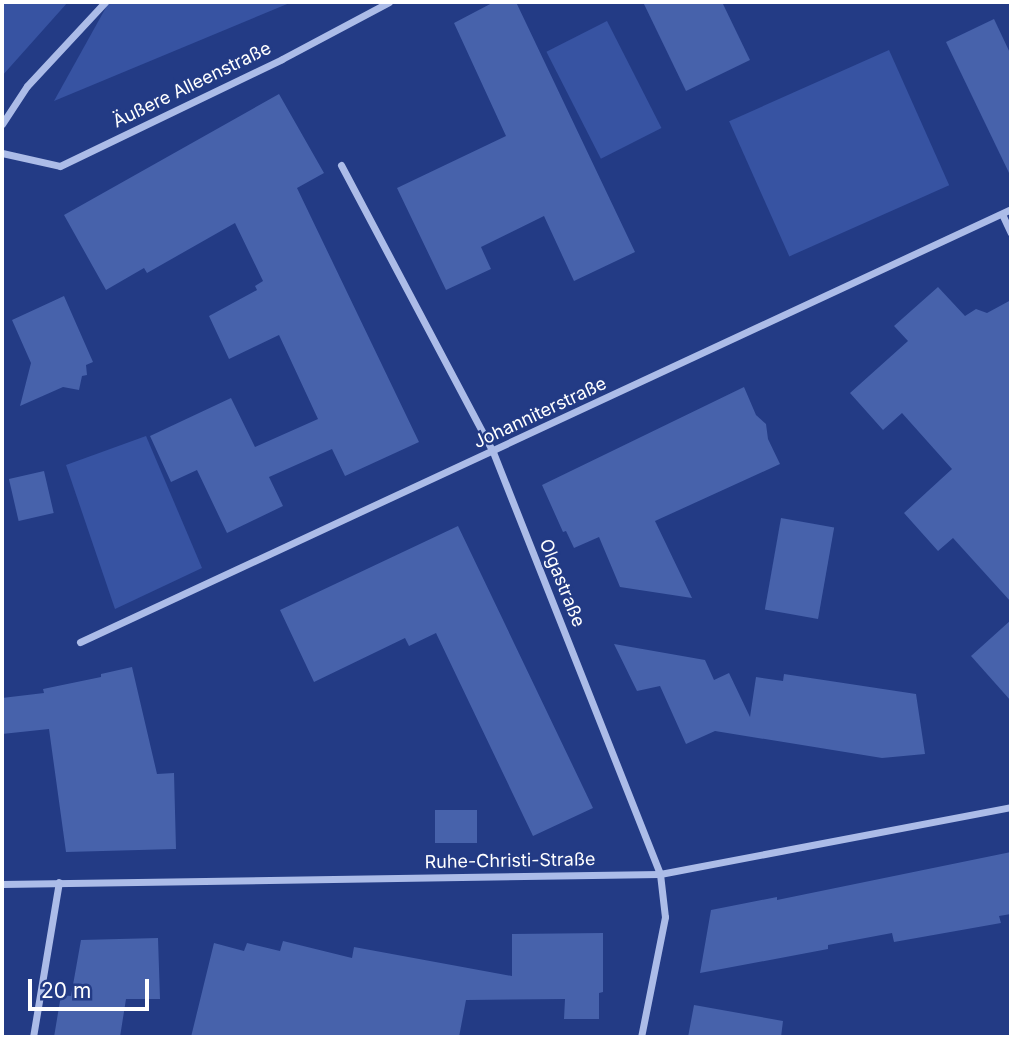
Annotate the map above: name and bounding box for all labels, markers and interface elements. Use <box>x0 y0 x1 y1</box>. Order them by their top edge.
street label: Äußere Alleenstraße <box>109 37 275 133</box>
street label: Johanniterstraße <box>470 373 610 453</box>
street label: Olgastraße <box>535 536 589 630</box>
street label: Ruhe-Christi-Straße <box>424 849 596 873</box>
scale bar <box>32 965 152 1009</box>
text: 20 m <box>41 978 91 1003</box>

